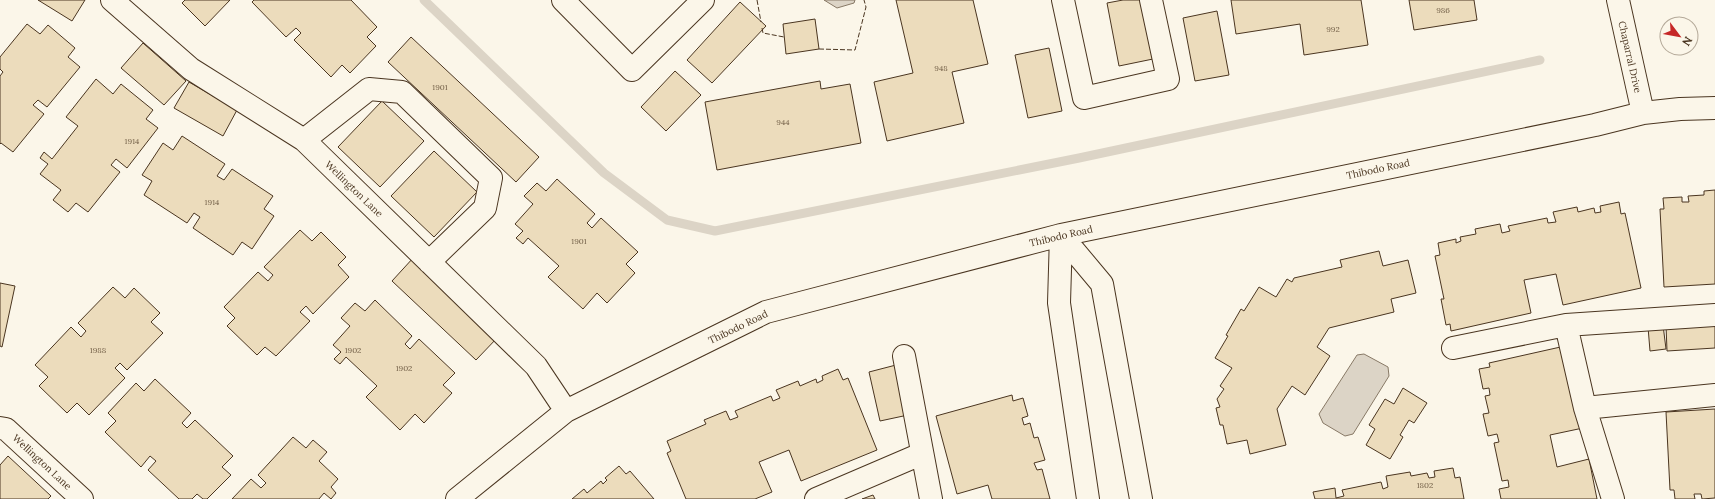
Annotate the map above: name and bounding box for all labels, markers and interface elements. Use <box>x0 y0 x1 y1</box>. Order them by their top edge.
house number: 986 <box>1436 5 1450 15</box>
north arrow <box>1659 16 1699 56</box>
street label: Chaparral Drive <box>1615 20 1645 95</box>
house number: 992 <box>1326 24 1340 34</box>
text: N <box>1679 34 1696 49</box>
house number: 948 <box>934 63 948 73</box>
house number: 1901 <box>432 82 448 92</box>
house number: 944 <box>776 117 790 127</box>
house number: 1914 <box>125 136 140 146</box>
street label: Thibodo Road <box>1345 156 1411 182</box>
street label: Wellington Lane <box>322 158 386 220</box>
house number: 1914 <box>205 197 220 207</box>
street label: Thibodo Road <box>1028 222 1094 250</box>
house number: 1901 <box>571 236 587 246</box>
street label: Thibodo Road <box>706 307 770 347</box>
house number: 1988 <box>90 345 107 355</box>
house number: 1902 <box>345 345 361 355</box>
house number: 1902 <box>396 363 412 373</box>
street label: Wellington Lane <box>10 431 75 493</box>
house number: 1802 <box>1417 480 1433 490</box>

